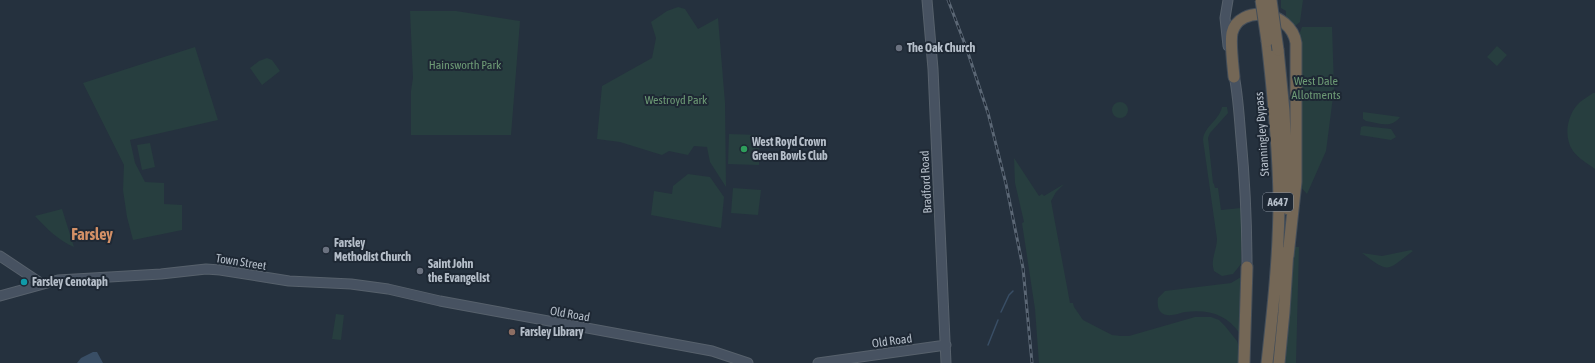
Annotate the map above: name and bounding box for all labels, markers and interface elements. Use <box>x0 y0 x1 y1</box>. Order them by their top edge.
place label: The Oak Church <box>907 41 975 55</box>
marker: The Oak Church <box>894 43 904 53</box>
park label: Hainsworth Park <box>429 58 502 72</box>
park label: West Dale Allotments <box>1292 74 1340 102</box>
street label: Stanningley Bypass <box>1252 91 1272 177</box>
park label: Westroyd Park <box>645 93 708 107</box>
place label: West Royd Crown Green Bowls Club <box>751 135 828 163</box>
marker: West Royd Crown Green Bowls Club <box>739 144 749 154</box>
street label: Bradford Road <box>917 150 935 214</box>
road number: A647 <box>1263 193 1293 211</box>
district label: Farsley <box>71 225 113 243</box>
place label: Farsley Methodist Church <box>334 236 411 264</box>
marker: Farsley Methodist Church <box>321 245 331 255</box>
street label: Town Street <box>215 251 268 273</box>
place label: Saint John the Evangelist <box>427 257 490 285</box>
marker: Saint John the Evangelist <box>415 266 425 276</box>
place label: Farsley Cenotaph <box>32 275 108 289</box>
marker: Farsley Cenotaph <box>19 277 29 287</box>
street label: Old Road <box>549 304 591 324</box>
place label: Farsley Library <box>520 325 583 339</box>
marker: Farsley Library <box>507 327 517 337</box>
street label: Old Road <box>871 331 913 351</box>

